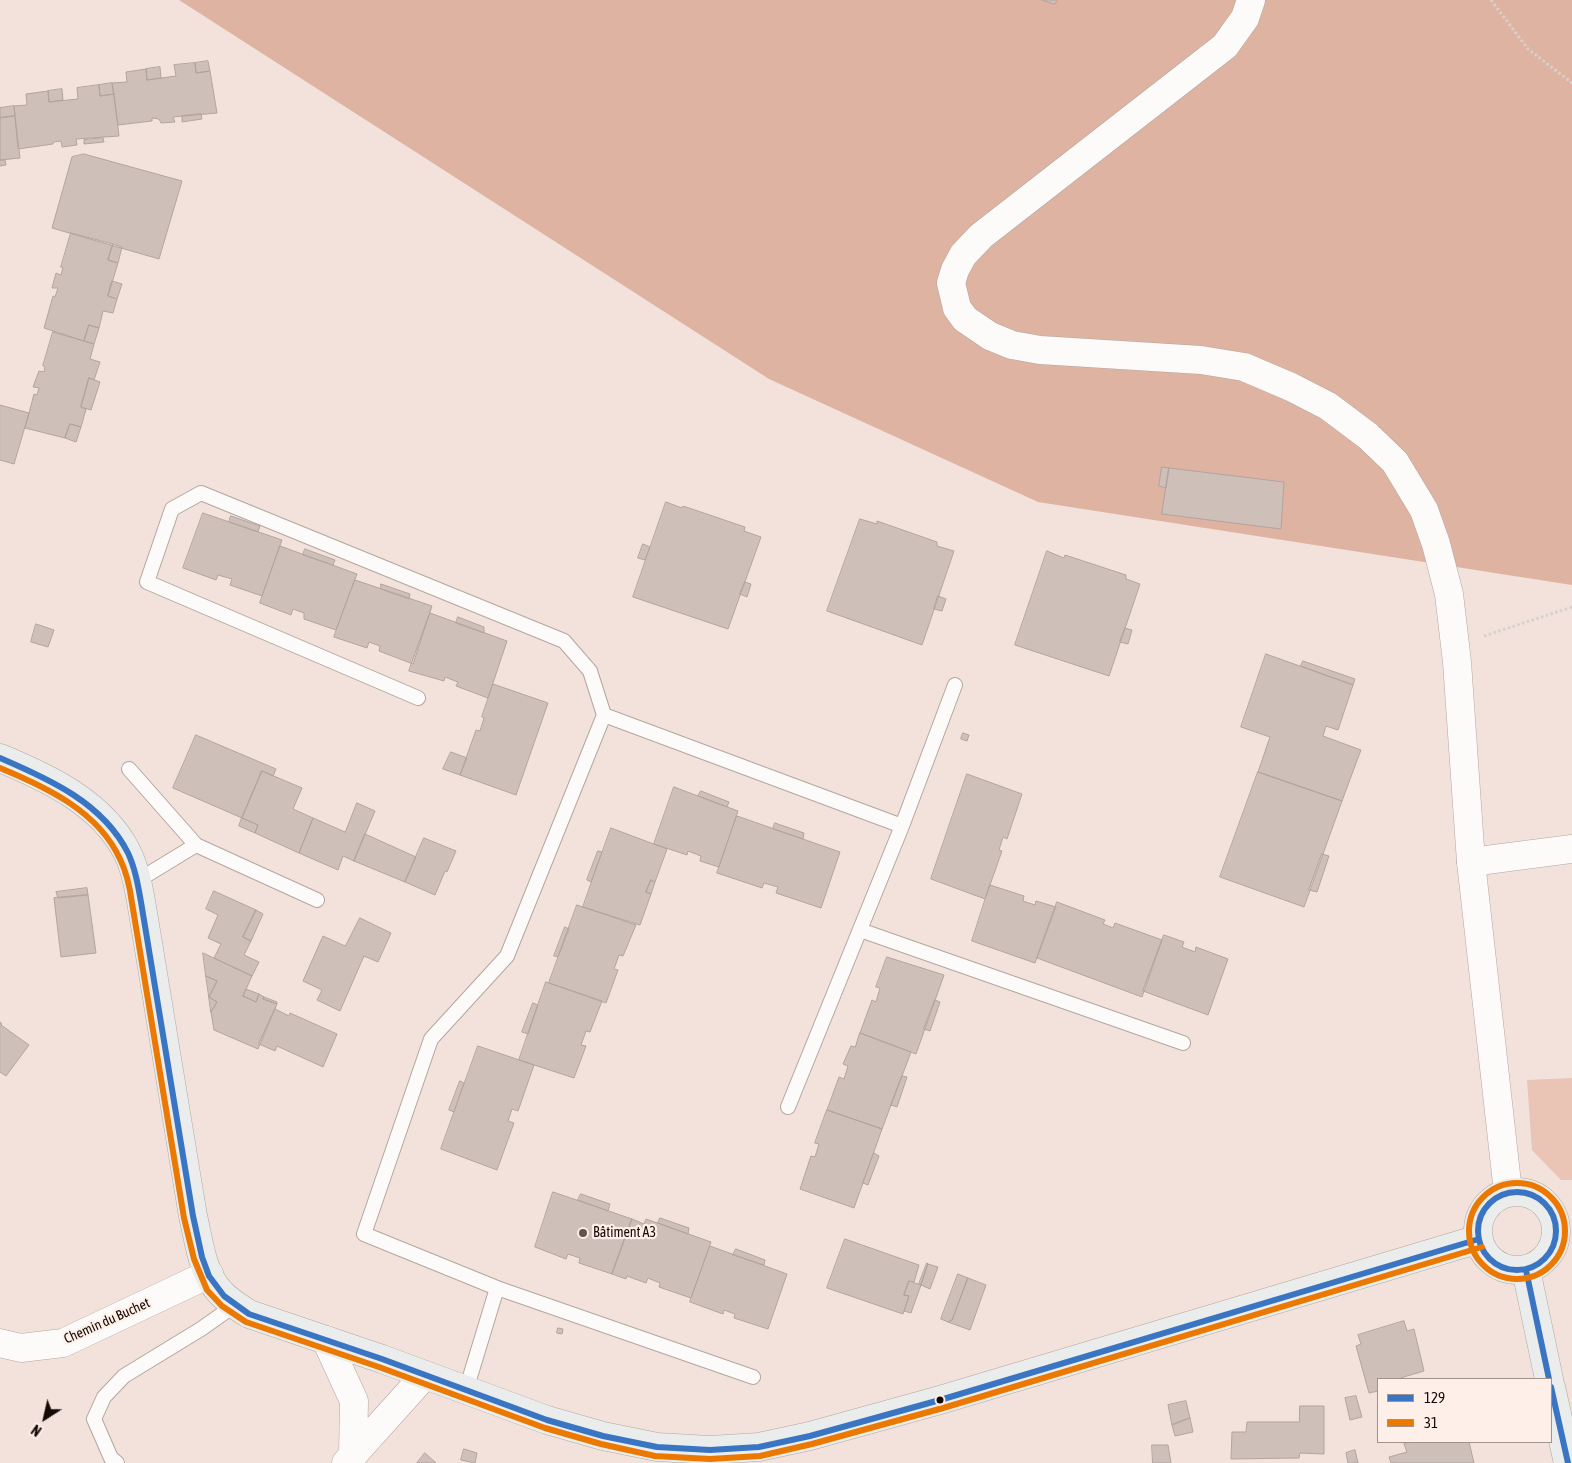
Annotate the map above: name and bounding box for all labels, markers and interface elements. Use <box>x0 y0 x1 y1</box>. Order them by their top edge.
place label: Bâtiment A3 <box>593 1225 656 1241</box>
marker: Bâtiment A3 <box>577 1227 589 1239</box>
street label: Chemin du Buchet <box>61 1295 153 1347</box>
legend <box>1377 1378 1552 1443</box>
text: 129 <box>1424 1389 1445 1406</box>
north arrow <box>20 1393 70 1443</box>
unlabelled marker <box>935 1395 945 1405</box>
text: 31 <box>1424 1414 1438 1431</box>
text: N <box>28 1421 44 1439</box>

